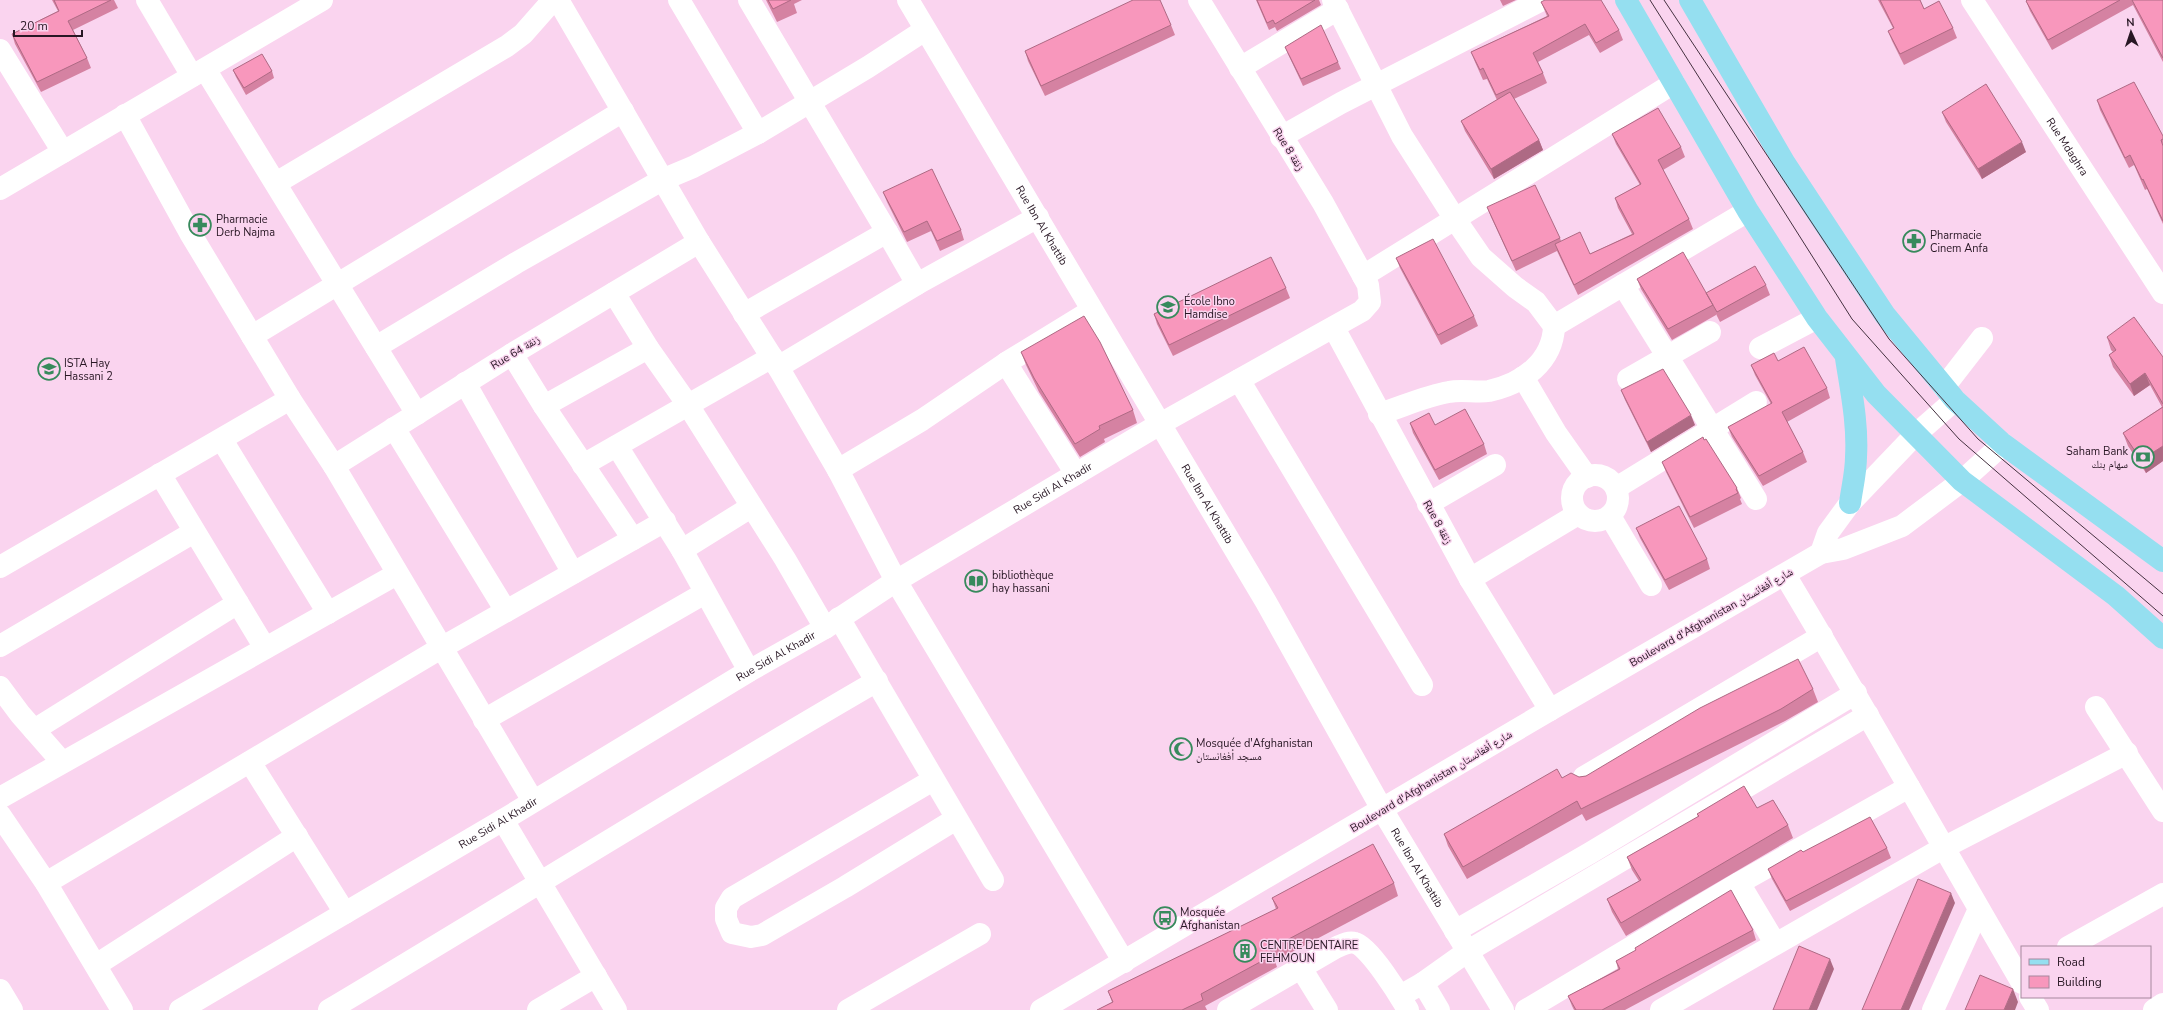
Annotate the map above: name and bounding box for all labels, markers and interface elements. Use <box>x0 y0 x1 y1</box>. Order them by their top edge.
scale bar <box>14 12 82 38</box>
north arrow <box>2111 12 2151 52</box>
text: N <box>2126 15 2135 30</box>
text: 20 m <box>20 18 48 34</box>
street label: Rue Mdaghra <box>2043 115 2092 179</box>
street label: Rue 8 زنقة <box>1269 125 1308 174</box>
street label: Rue Ibn Al Khattib <box>1012 183 1071 268</box>
pharmacy icon: Pharmacie Derb Najma <box>187 212 213 238</box>
place label: Pharmacie Derb Najma <box>216 212 275 240</box>
pharmacy icon: Pharmacie Cinem Anfa <box>1901 228 1927 254</box>
place label: Pharmacie Cinem Anfa <box>1930 228 1988 256</box>
place label: École Ibno Hamdise <box>1184 293 1235 322</box>
school or university icon: École Ibno Hamdise <box>1155 294 1181 320</box>
street label: Rue 64 زنقة <box>488 332 543 373</box>
school or university icon: ISTA Hay Hassani 2 <box>36 356 62 382</box>
place label: ISTA Hay Hassani 2 <box>64 356 113 384</box>
place label: Saham Bank سهام بنك <box>2066 444 2128 472</box>
bank icon: Saham Bank سهام بنك <box>2130 444 2156 470</box>
street label: Rue Sidi Al Khadir <box>1011 459 1095 518</box>
street label: Rue Ibn Al Khattib <box>1178 461 1237 547</box>
street label: Rue 8 زنقة <box>1419 498 1456 547</box>
street label: Boulevard d'Afghanistan شارع أفغانستان <box>1627 564 1796 671</box>
library icon: bibliothèque hay hassani <box>963 568 989 594</box>
place label: bibliothèque hay hassani <box>992 568 1054 596</box>
street label: Rue Sidi Al Khadir <box>733 628 819 685</box>
street label: Boulevard d'Afghanistan شارع أفغانستان <box>1347 727 1515 836</box>
mosque icon: Mosquée d'Afghanistan مسجد أفغانستان <box>1168 736 1194 762</box>
place label: Mosquée d'Afghanistan مسجد أفغانستان <box>1196 736 1313 764</box>
street label: Rue Sidi Al Khadir <box>456 794 541 852</box>
street label: Rue Ibn Al Khattib <box>1387 825 1446 910</box>
bus stop icon: Mosquée Afghanistan <box>1152 905 1178 931</box>
place label: Mosquée Afghanistan <box>1180 905 1240 933</box>
building icon: CENTRE DENTAIRE FEHMOUN <box>1232 938 1258 964</box>
place label: CENTRE DENTAIRE FEHMOUN <box>1260 938 1358 966</box>
legend <box>2021 946 2151 998</box>
text: Road <box>2057 954 2085 970</box>
text: Building <box>2057 974 2102 990</box>

